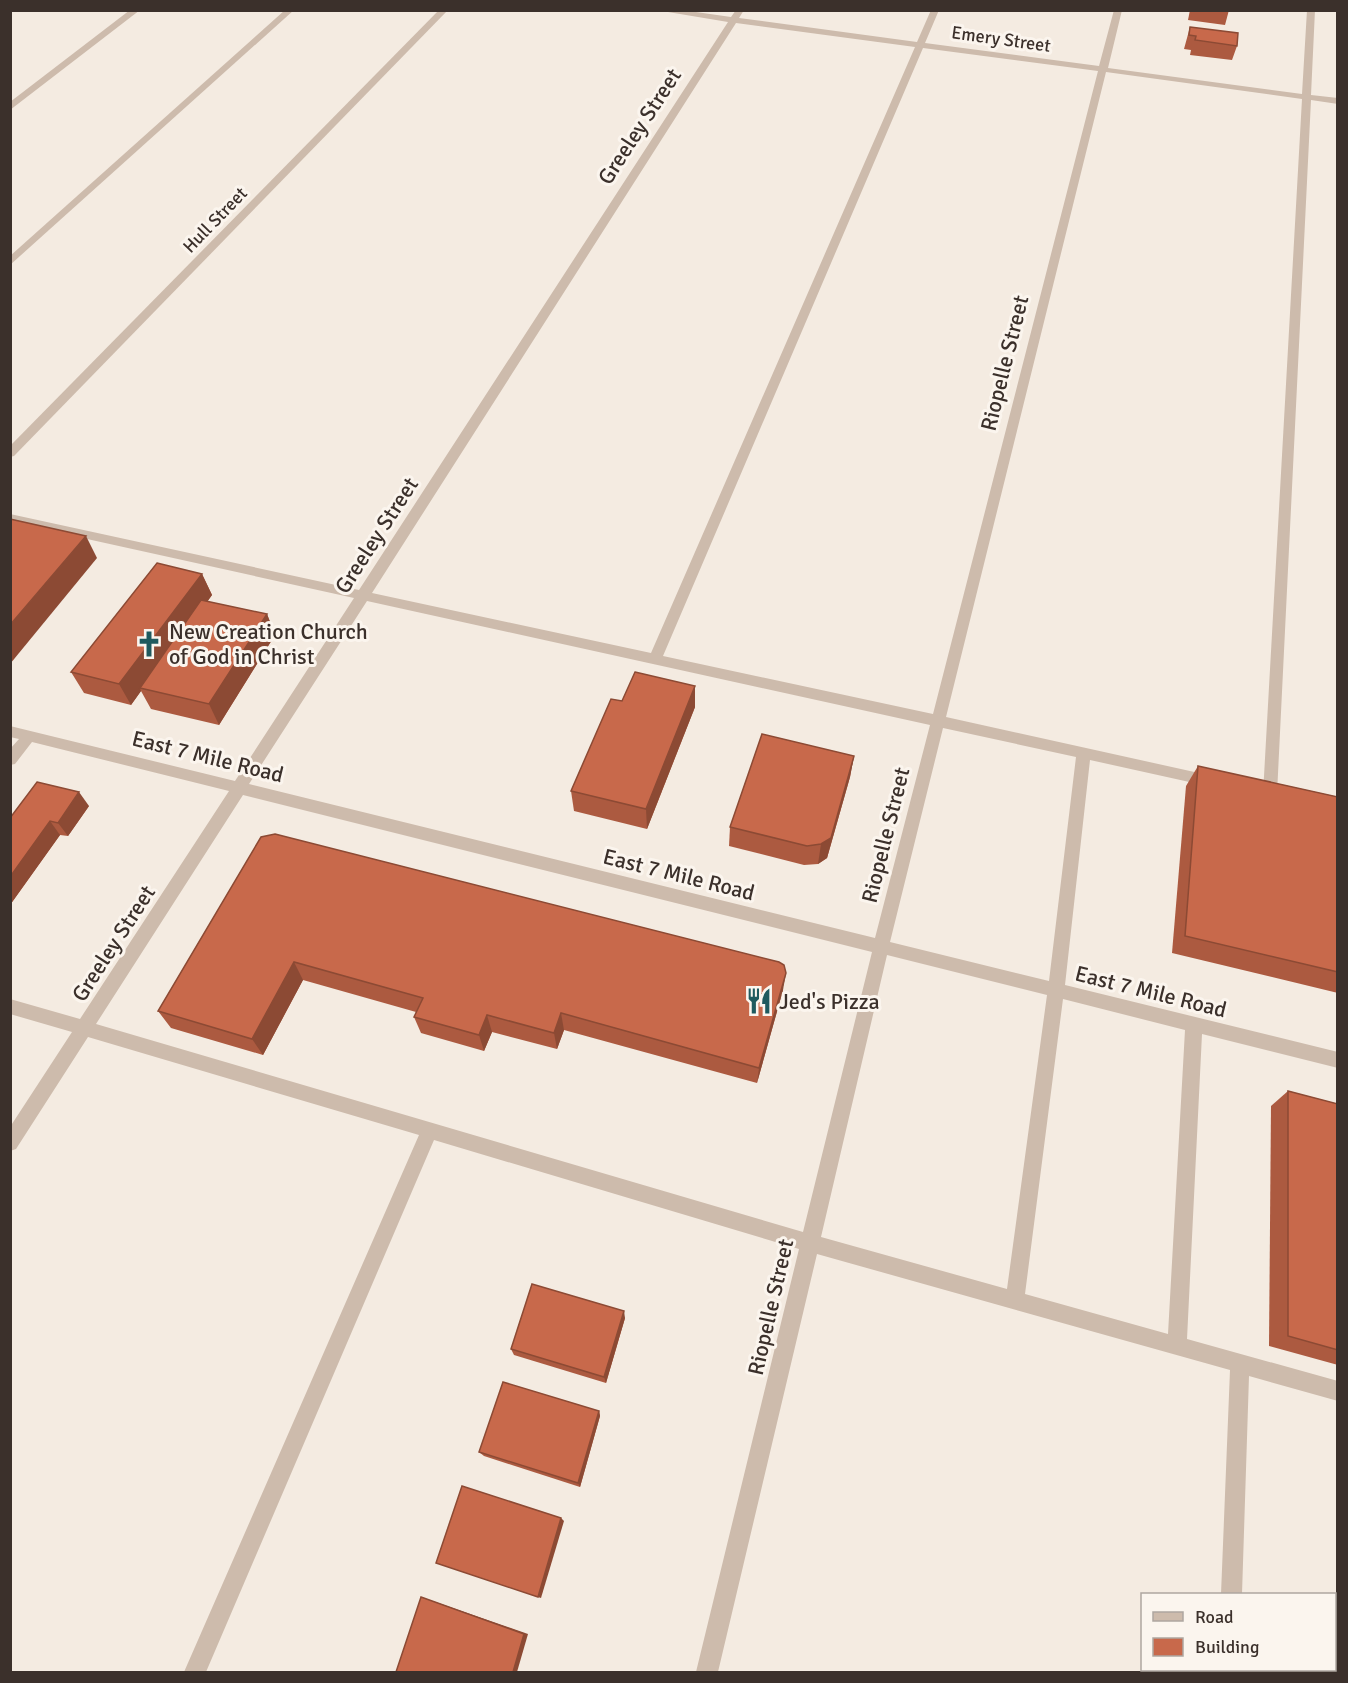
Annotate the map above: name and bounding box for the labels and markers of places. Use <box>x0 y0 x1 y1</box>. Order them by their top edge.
place label: New Creation Church of God in Christ <box>169 618 368 670</box>
church icon: New Creation Church of God in Christ <box>134 629 164 659</box>
restaurant icon: Jed's Pizza <box>744 986 774 1016</box>
place label: Jed's Pizza <box>779 988 880 1015</box>

